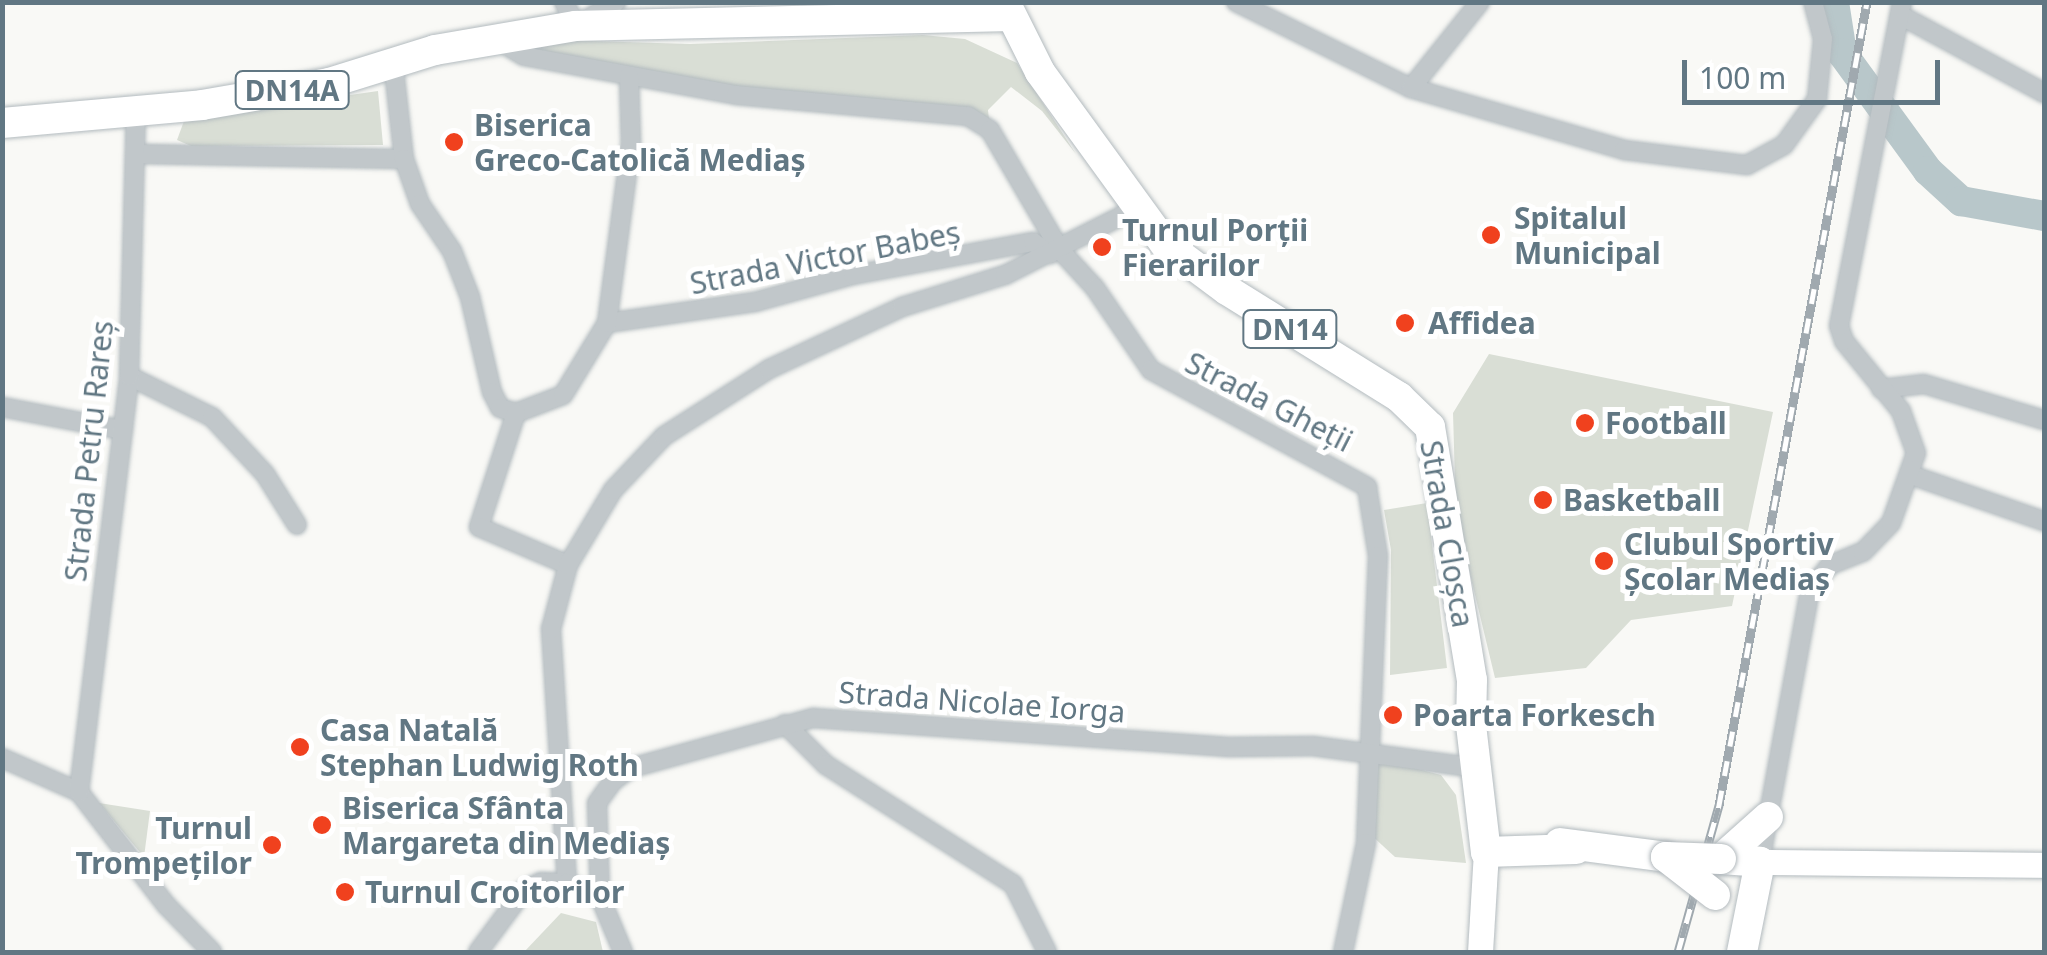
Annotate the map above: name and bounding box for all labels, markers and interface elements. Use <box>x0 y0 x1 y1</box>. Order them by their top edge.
scale bar <box>1687 40 1944 102</box>
text: 100 m <box>1699 57 1786 98</box>
road number: DN14A <box>234 67 350 113</box>
place label: Biserica Greco-Catolică Mediaș <box>474 107 806 178</box>
marker: Biserica Greco-Catolică Mediaș <box>443 131 465 153</box>
place label: Spitalul Municipal <box>1514 200 1661 270</box>
place label: Turnul Porții Fierarilor <box>1122 212 1308 282</box>
street label: Strada Victor Babeș <box>687 214 963 302</box>
marker: Spitalul Municipal <box>1478 222 1504 248</box>
marker: Turnul Porții Fierarilor <box>1091 236 1113 258</box>
place label: Affidea <box>1428 305 1536 341</box>
road number: DN14 <box>1240 306 1340 352</box>
marker: Affidea <box>1392 310 1418 336</box>
street label: Strada Petru Rareș <box>57 319 121 583</box>
street label: Strada Gheții <box>1179 345 1359 459</box>
place label: Football <box>1605 405 1727 441</box>
marker: Football <box>1574 412 1596 434</box>
street label: Strada Cloșca <box>1413 438 1481 630</box>
place label: Basketball <box>1563 482 1720 518</box>
marker: Basketball <box>1532 489 1554 511</box>
place label: Clubul Sportiv Școlar Mediaș <box>1624 526 1834 596</box>
marker: Clubul Sportiv Școlar Mediaș <box>1593 550 1615 572</box>
street label: Strada Nicolae Iorga <box>838 674 1126 730</box>
place label: Poarta Forkesch <box>1413 697 1656 733</box>
marker: Poarta Forkesch <box>1382 704 1404 726</box>
place label: Casa Natală Stephan Ludwig Roth <box>320 712 639 782</box>
marker: Casa Natală Stephan Ludwig Roth <box>289 736 311 758</box>
place label: Biserica Sfânta Margareta din Mediaș <box>342 790 670 860</box>
place label: Turnul Trompeților <box>75 810 252 880</box>
marker: Biserica Sfânta Margareta din Mediaș <box>311 814 333 836</box>
marker: Turnul Trompeților <box>261 834 283 856</box>
place label: Turnul Croitorilor <box>365 874 624 910</box>
marker: Turnul Croitorilor <box>334 881 356 903</box>

